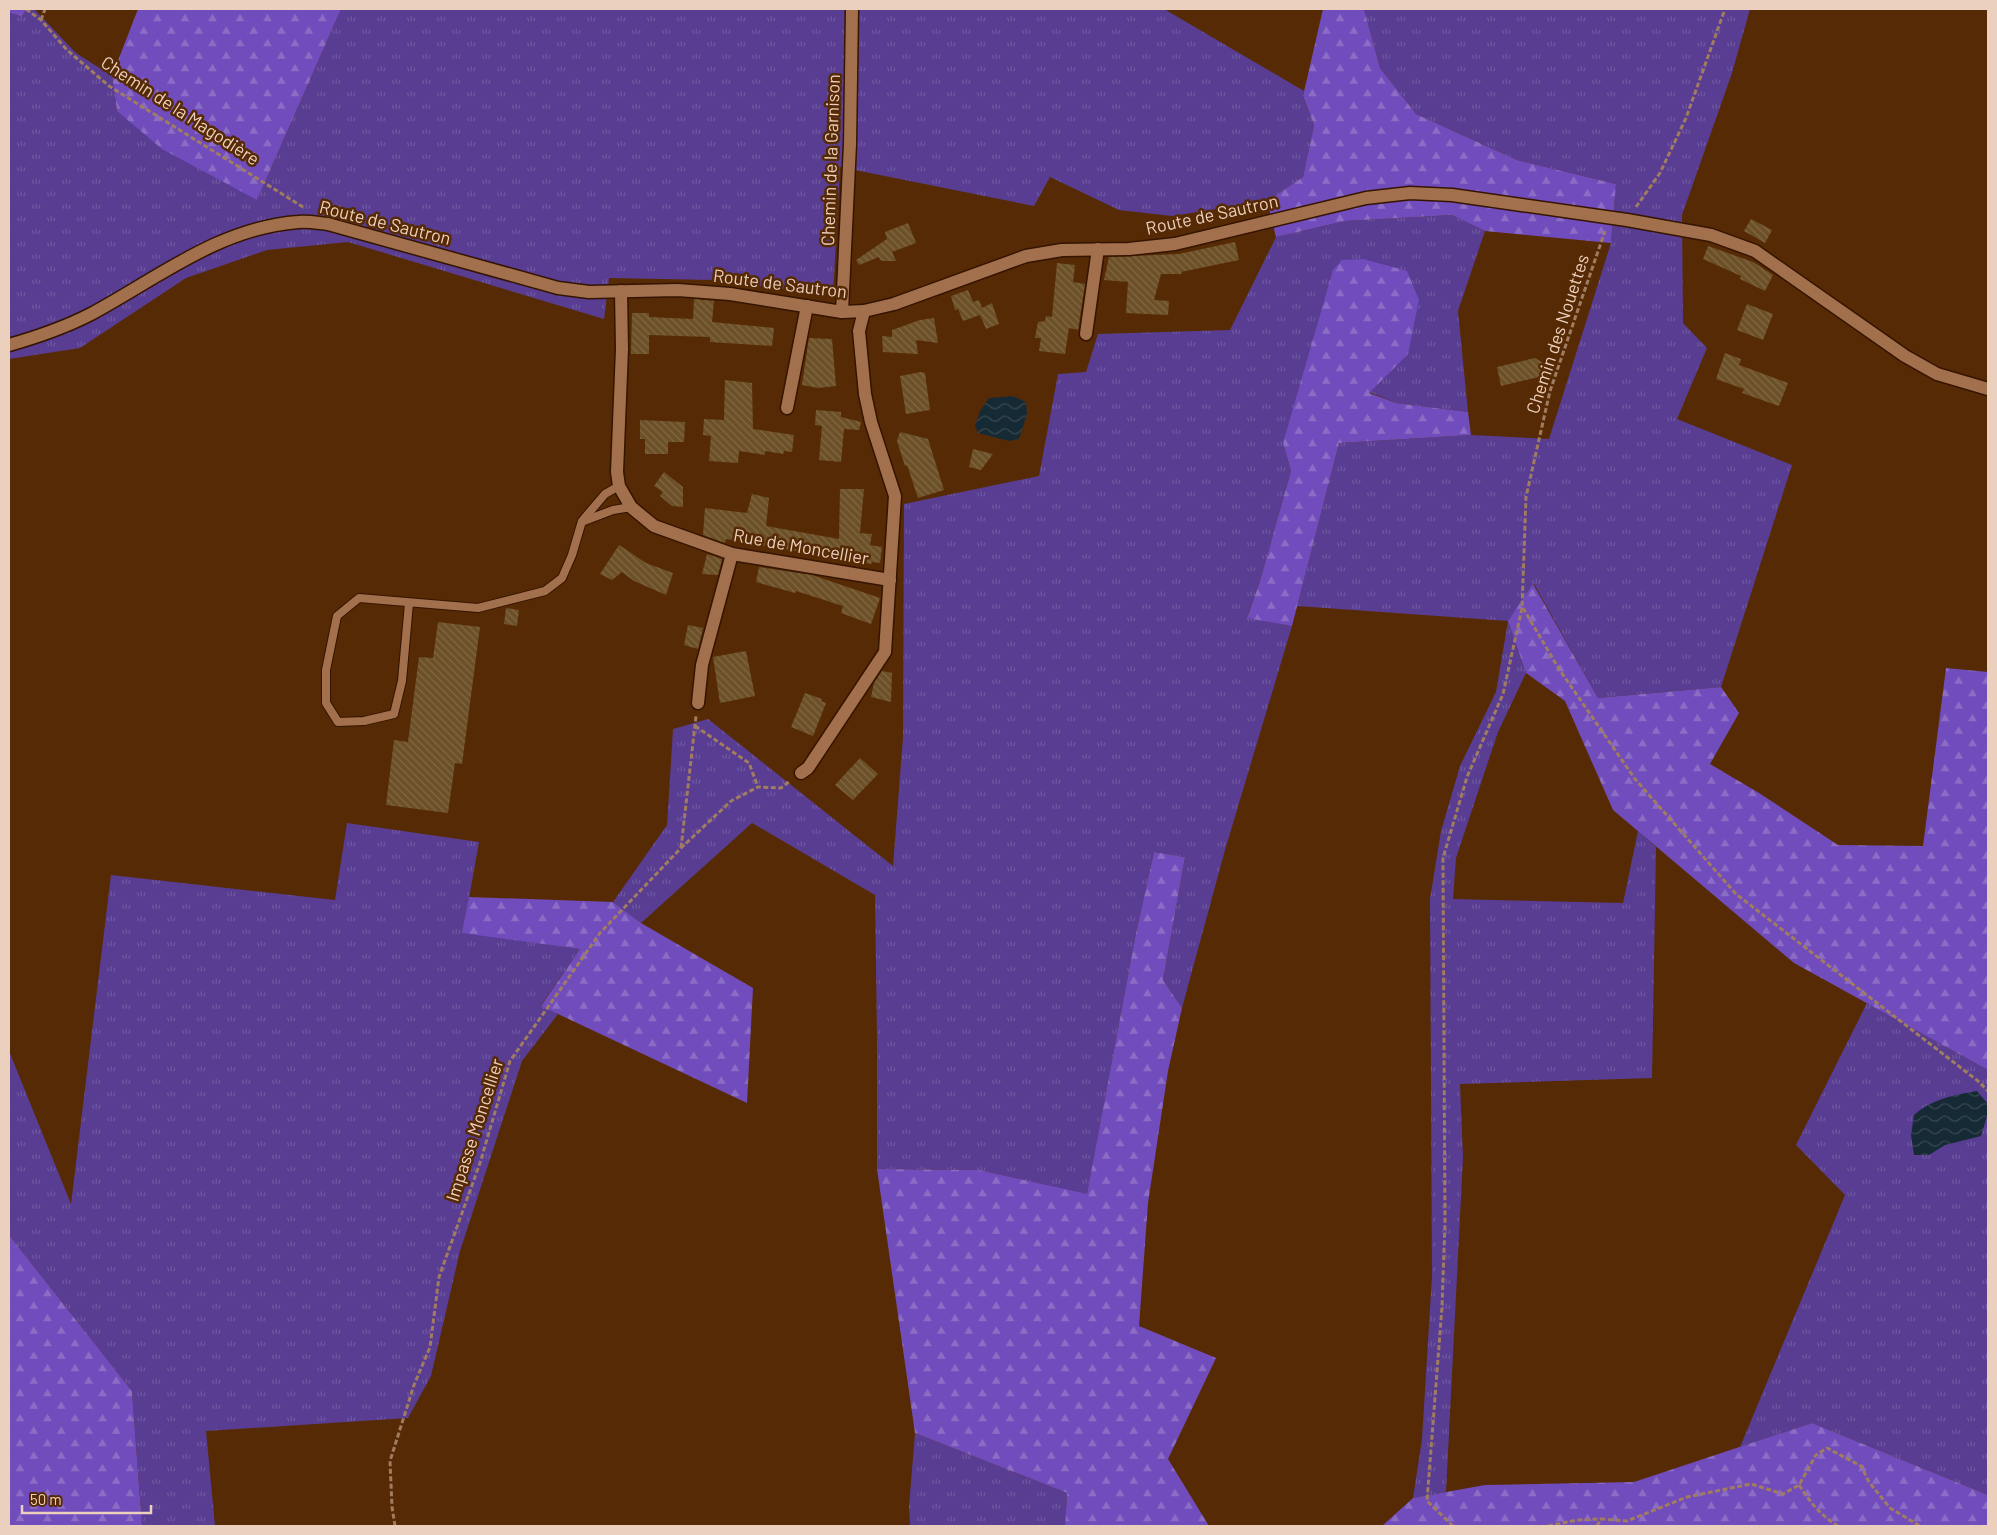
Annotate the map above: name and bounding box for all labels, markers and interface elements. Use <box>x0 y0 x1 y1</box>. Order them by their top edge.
street label: Chemin de la Magodière <box>97 51 264 170</box>
street label: Chemin de la Garnison <box>816 74 844 246</box>
street label: Route de Sautron <box>1144 189 1280 239</box>
street label: Route de Sautron <box>317 195 453 249</box>
street label: Chemin des Nouettes <box>1521 251 1593 416</box>
street label: Route de Sautron <box>712 264 848 302</box>
street label: Rue de Moncellier <box>732 523 871 569</box>
street label: Impasse Moncellier <box>441 1055 508 1204</box>
scale bar <box>22 1482 151 1514</box>
text: 50 m <box>30 1490 62 1508</box>

